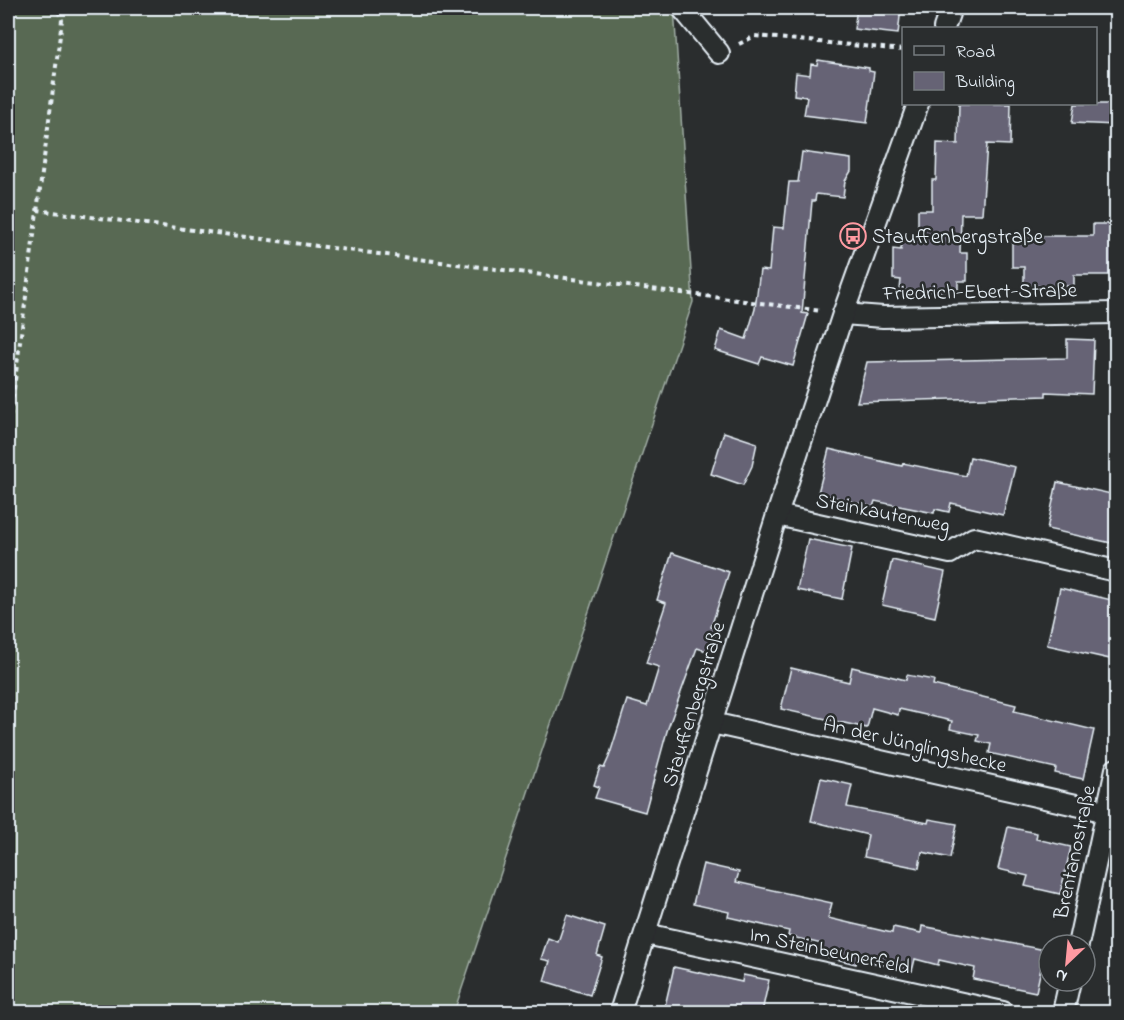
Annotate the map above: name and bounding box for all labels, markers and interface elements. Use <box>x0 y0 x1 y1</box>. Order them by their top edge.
legend <box>902 27 1097 105</box>
text: Road <box>956 40 995 66</box>
text: Building <box>955 70 1015 97</box>
bus stop icon: Stauffenbergstraße <box>838 221 868 251</box>
place label: Stauffenbergstraße <box>872 223 1044 255</box>
street label: Friedrich-Ebert-Straße <box>882 276 1078 310</box>
street label: Steinkautenweg <box>813 486 952 544</box>
street label: Stauffenbergstraße <box>656 618 736 791</box>
street label: An der Jünglingshecke <box>819 710 1010 784</box>
street label: Brentanostraße <box>1047 782 1105 923</box>
street label: Im Steinbeunerfeld <box>746 920 913 984</box>
north arrow <box>1037 933 1097 993</box>
text: N <box>1051 961 1071 988</box>

